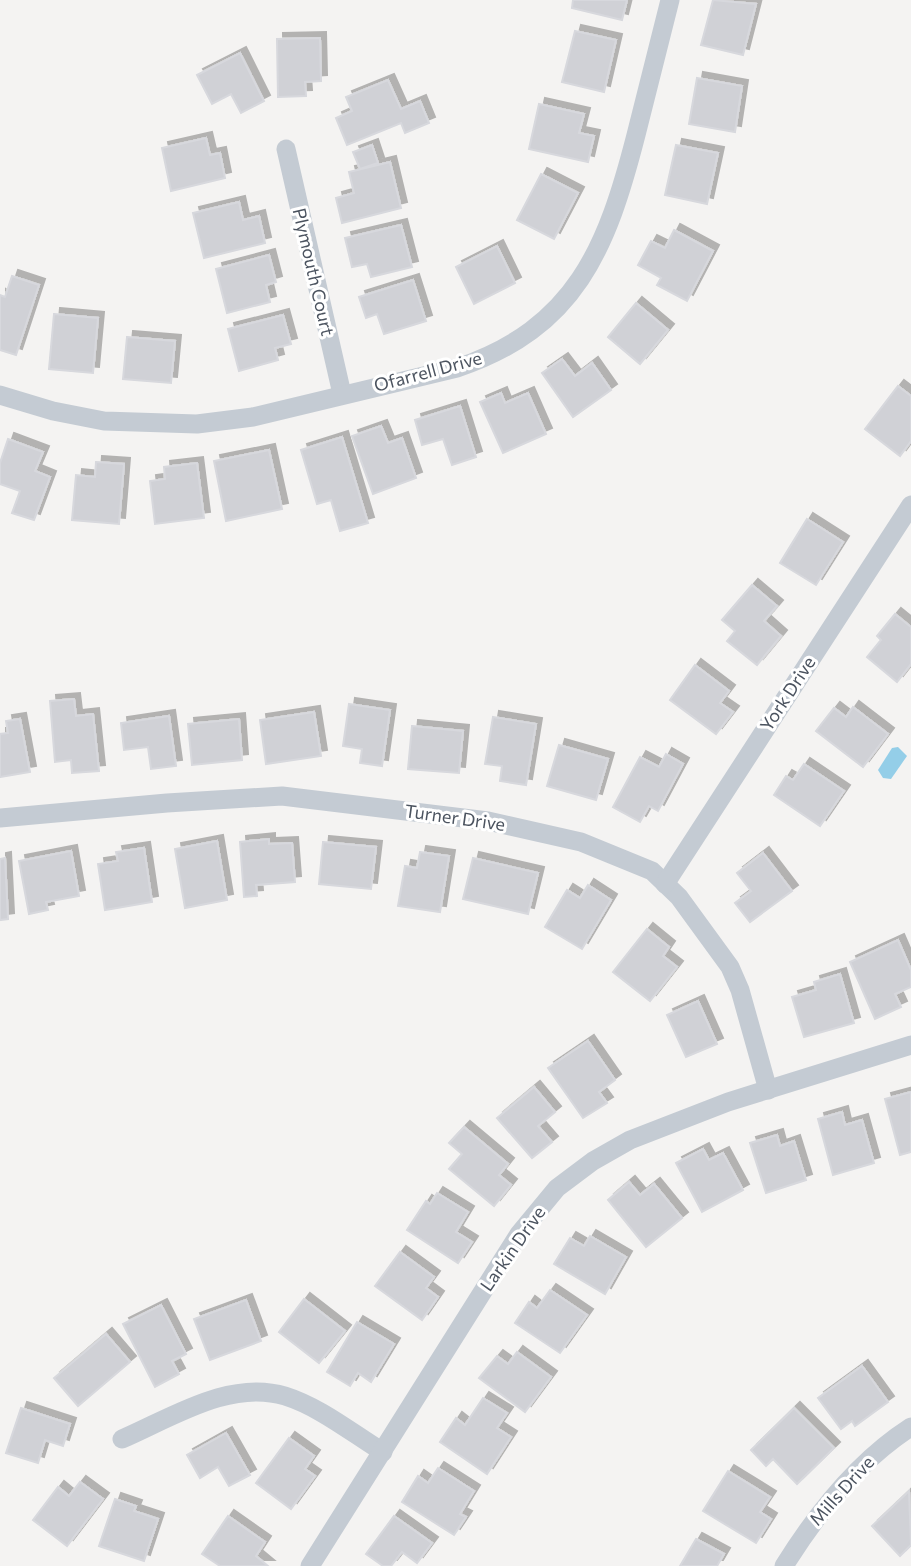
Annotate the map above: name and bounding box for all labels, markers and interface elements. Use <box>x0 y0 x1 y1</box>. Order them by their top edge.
street label: Plymouth Court <box>289 206 339 338</box>
street label: Ofarrell Drive <box>371 346 484 396</box>
street label: York Drive <box>755 652 819 735</box>
street label: Turner Drive <box>403 799 507 835</box>
street label: Larkin Drive <box>475 1202 549 1295</box>
street label: Mills Drive <box>804 1451 878 1530</box>

